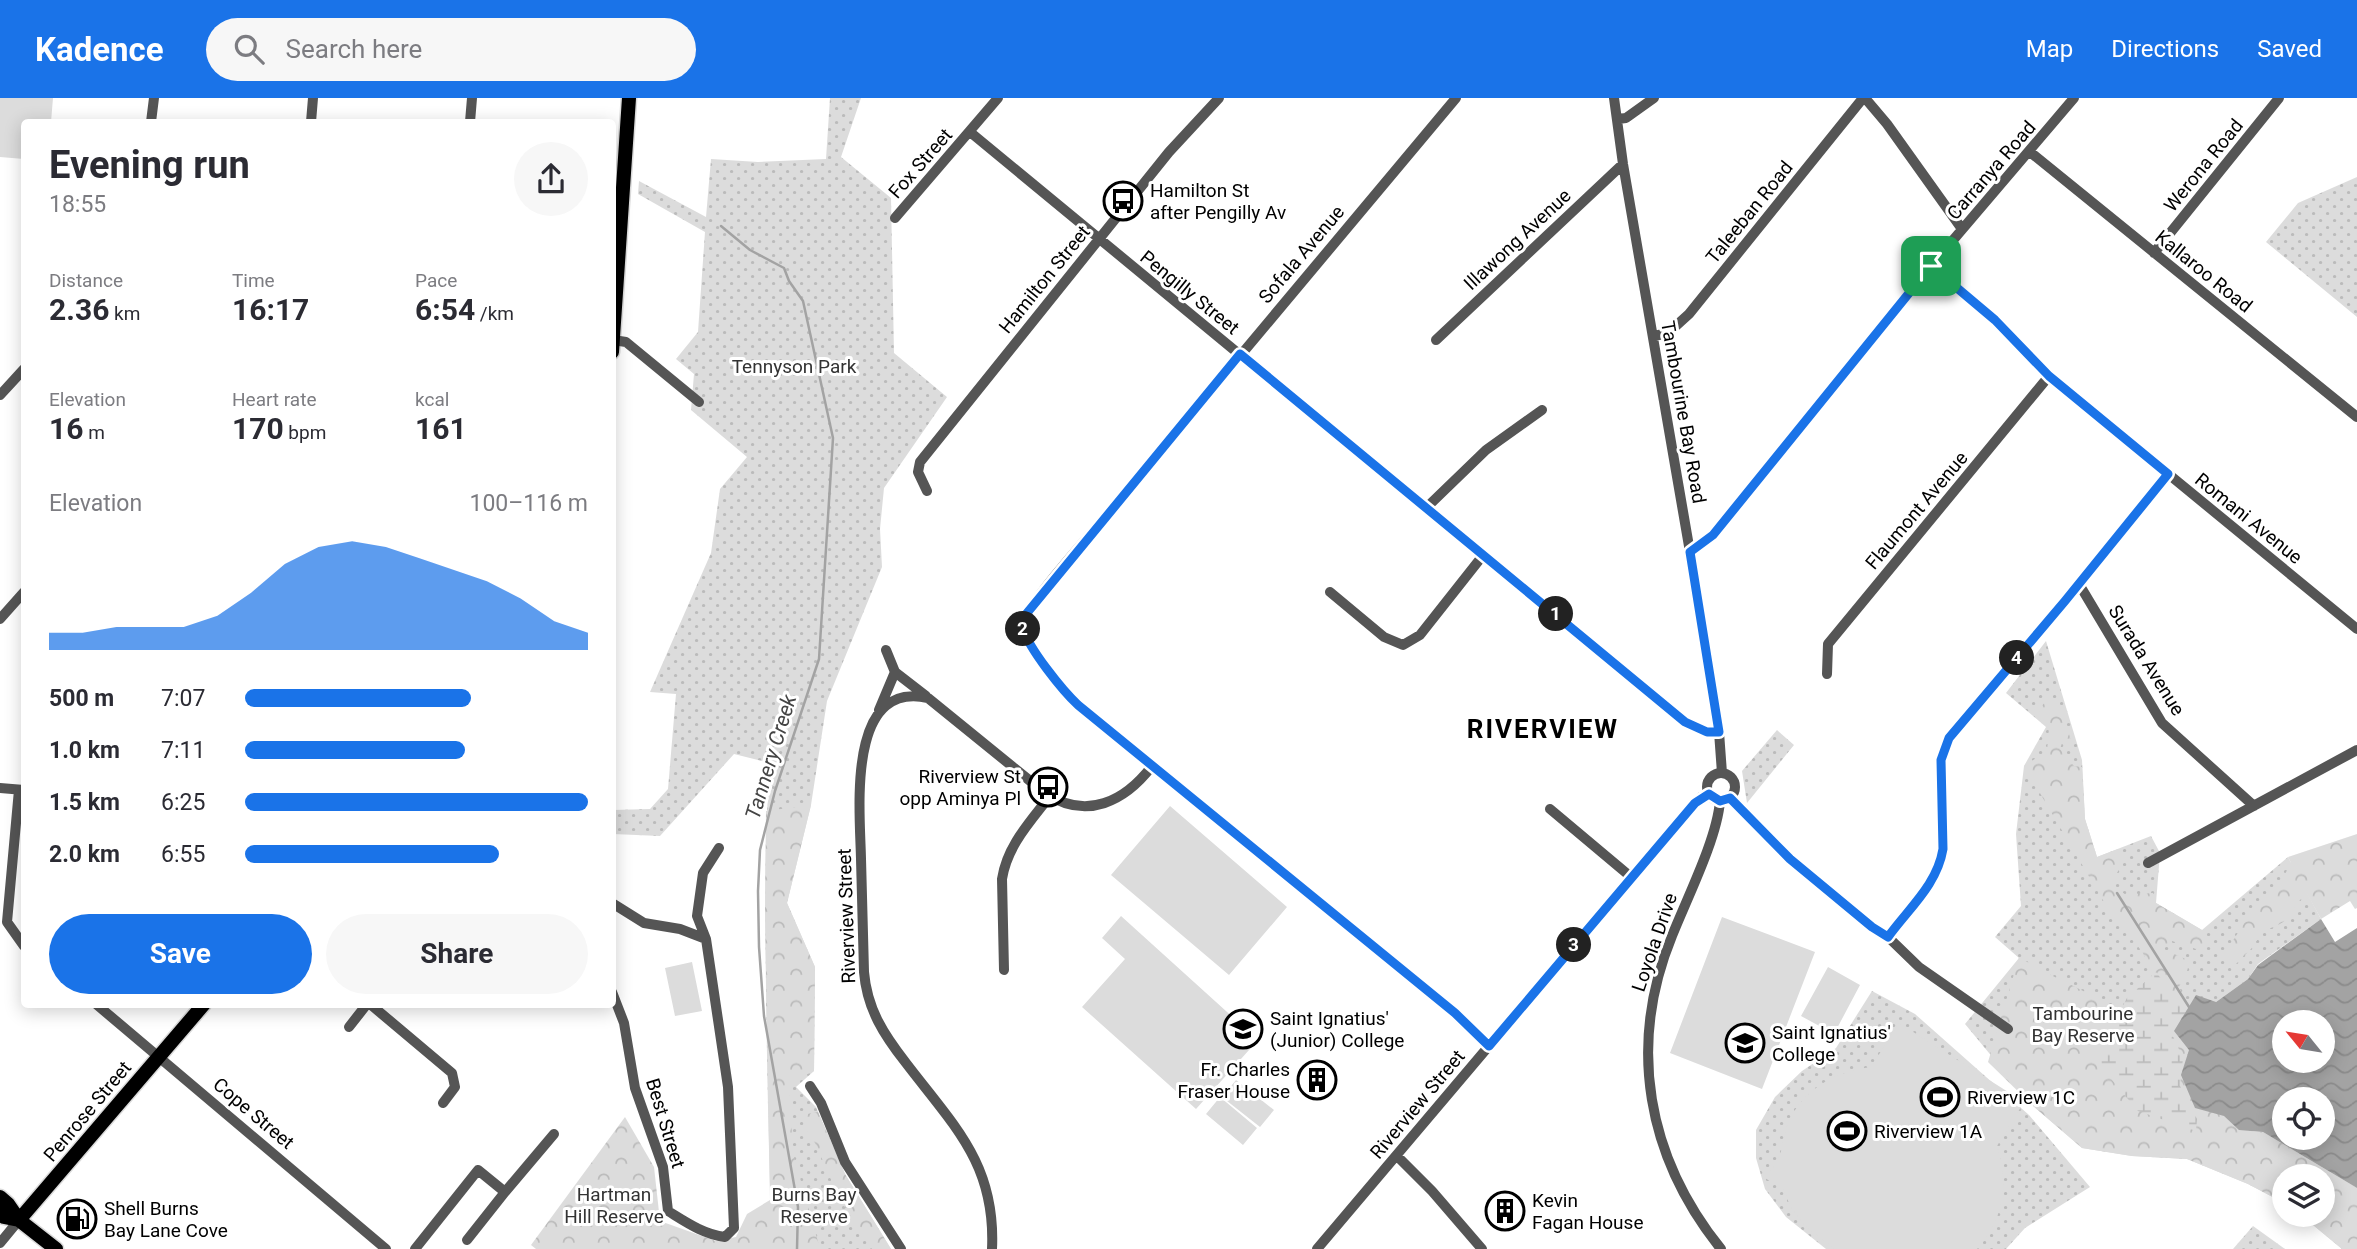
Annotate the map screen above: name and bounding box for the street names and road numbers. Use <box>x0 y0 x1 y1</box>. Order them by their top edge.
street label: Werona Road <box>2159 114 2248 216</box>
street label: Carranya Road <box>1942 116 2041 224</box>
street label: Fox Street <box>884 124 957 203</box>
street label: Taleeban Road <box>1701 156 1798 268</box>
street label: Illawong Avenue <box>1459 184 1576 295</box>
street label: Sofala Avenue <box>1254 201 1349 308</box>
street label: Hamilton Street <box>994 221 1095 338</box>
street label: Kallaroo Road <box>2151 225 2257 317</box>
street label: Pengilly Street <box>1136 245 1244 339</box>
street label: Tambourine Bay Road <box>1656 319 1711 505</box>
street label: Flaumont Avenue <box>1860 447 1972 574</box>
street label: Romani Avenue <box>2190 468 2307 569</box>
street label: Surada Avenue <box>2103 601 2190 720</box>
street label: Riverview Street <box>833 848 860 984</box>
street label: Loyola Drive <box>1627 890 1682 995</box>
street label: Riverview Street <box>1365 1045 1470 1163</box>
street label: Penrose Street <box>39 1056 136 1166</box>
street label: Cope Street <box>208 1073 299 1154</box>
street label: Best Street <box>641 1075 690 1171</box>

